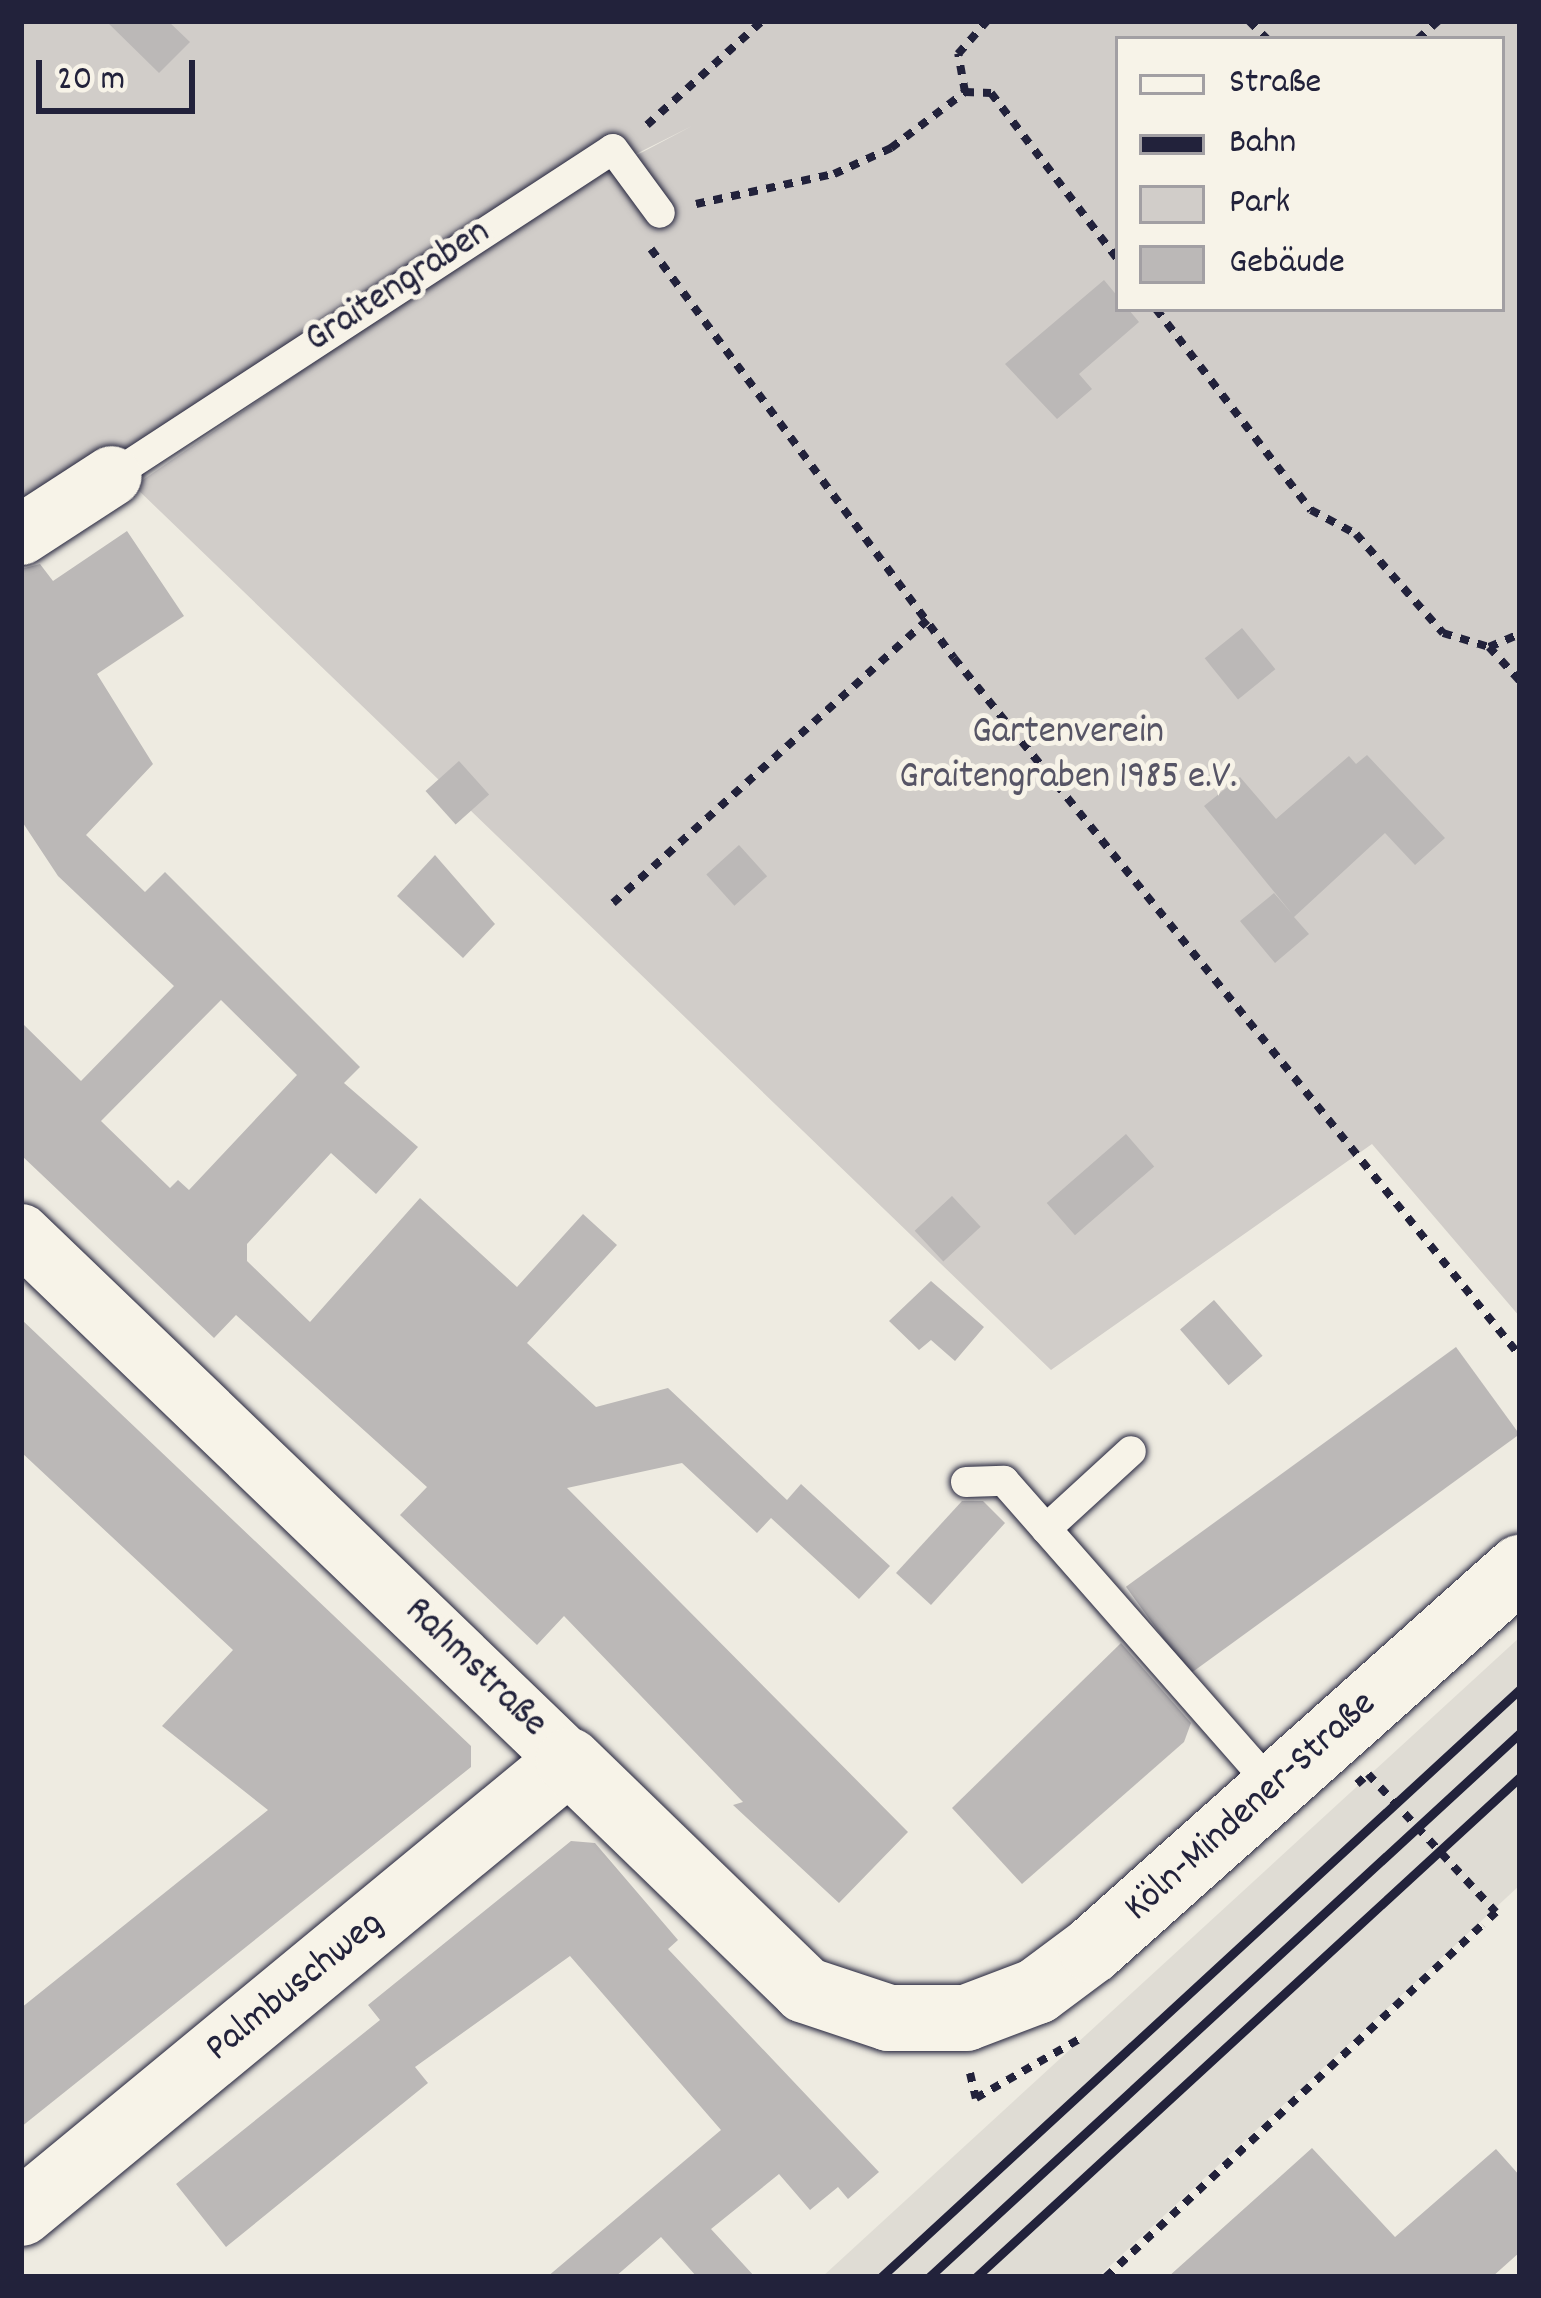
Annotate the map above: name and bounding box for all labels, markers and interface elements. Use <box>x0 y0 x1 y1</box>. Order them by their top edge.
scale bar <box>42 36 201 110</box>
legend <box>1115 36 1505 312</box>
text: 20 m <box>57 55 125 107</box>
text: Straße <box>1229 58 1321 110</box>
text: Bahn <box>1229 118 1296 170</box>
text: Park <box>1229 178 1290 230</box>
street label: Graitengraben <box>298 211 500 365</box>
text: Gebäude <box>1229 238 1345 290</box>
park label: Gartenverein Graitengraben 1985 e.V. <box>899 712 1237 803</box>
street label: Rahmstraße <box>393 1589 555 1749</box>
street label: Köln-Mindener-Straße <box>1117 1683 1387 1933</box>
street label: Palmbuschweg <box>198 1902 394 2074</box>

